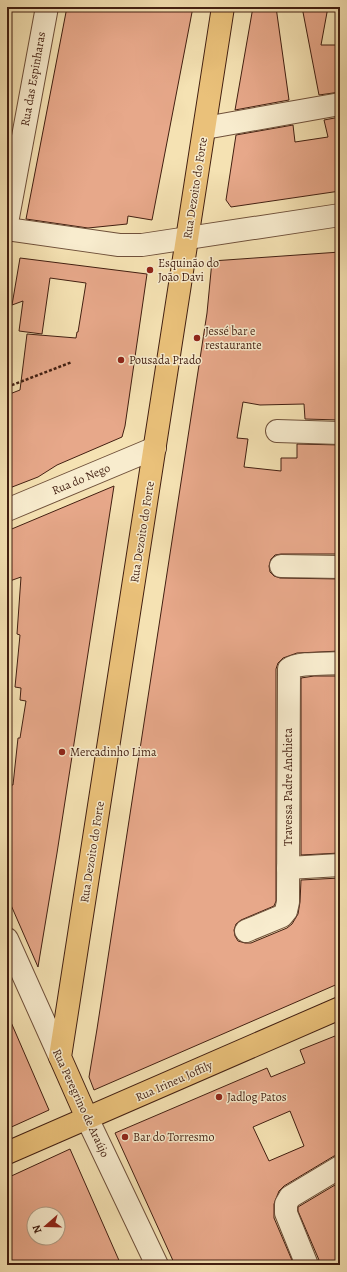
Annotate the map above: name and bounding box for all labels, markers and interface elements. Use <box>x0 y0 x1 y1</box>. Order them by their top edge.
street label: Rua das Espinharas <box>17 30 49 128</box>
street label: Rua Dezoito do Forte <box>179 136 211 240</box>
place label: Esquinão do João Davi <box>158 255 219 285</box>
marker: Esquinão do João Davi <box>145 265 155 275</box>
place label: Jessé bar e restaurante <box>205 323 262 353</box>
marker: Jessé bar e restaurante <box>192 333 202 343</box>
place label: Pousada Prado <box>129 352 201 368</box>
marker: Pousada Prado <box>116 355 126 365</box>
street label: Rua do Nego <box>49 460 113 498</box>
street label: Rua Dezoito do Forte <box>126 480 158 584</box>
street label: Travessa Padre Anchieta <box>280 728 296 846</box>
place label: Mercadinho Lima <box>70 744 157 760</box>
marker: Mercadinho Lima <box>57 747 67 757</box>
street label: Rua Dezoito do Forte <box>76 800 108 904</box>
street label: Rua Peregrino de Araújo <box>49 1046 113 1160</box>
street label: Rua Irineu Joffily <box>133 1057 216 1105</box>
place label: Jadlog Patos <box>227 1089 287 1105</box>
marker: Jadlog Patos <box>214 1092 224 1102</box>
place label: Bar do Torresmo <box>133 1129 215 1145</box>
marker: Bar do Torresmo <box>120 1132 130 1142</box>
north arrow <box>26 1206 66 1246</box>
text: N <box>29 1223 45 1236</box>

